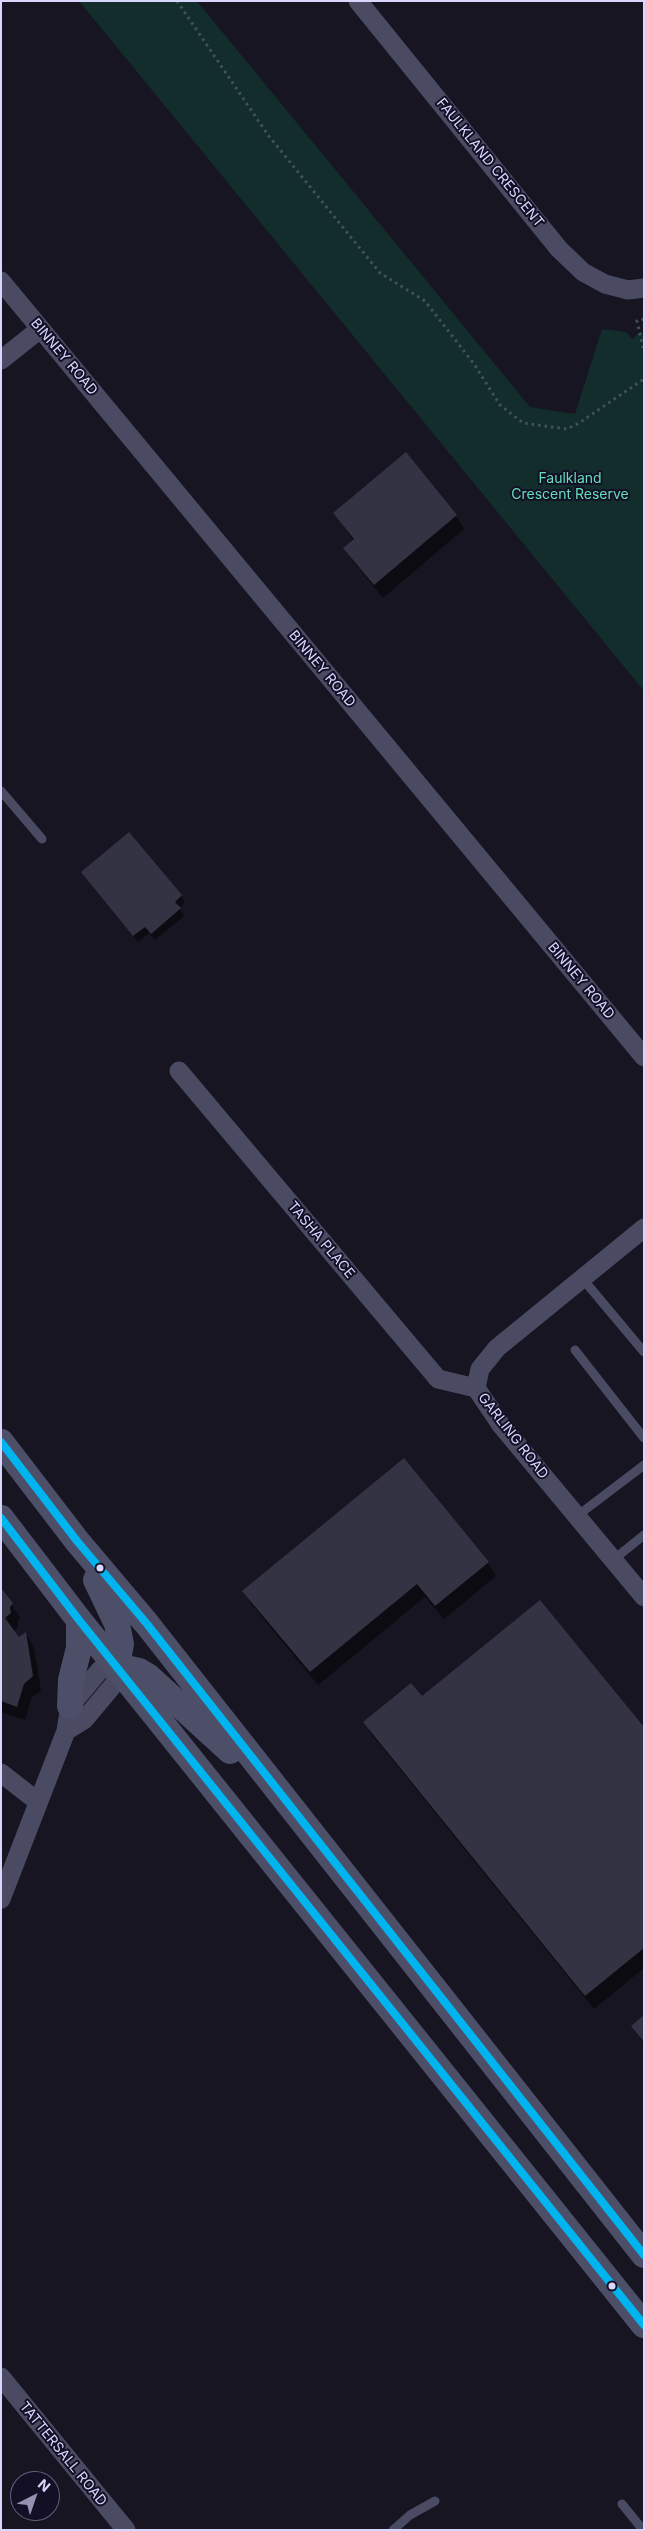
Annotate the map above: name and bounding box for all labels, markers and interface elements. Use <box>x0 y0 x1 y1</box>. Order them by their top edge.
street label: FAULKLAND CRESCENT <box>433 95 547 231</box>
street label: BINNEY ROAD <box>27 315 101 399</box>
park label: Faulkland Crescent Reserve <box>511 471 629 504</box>
street label: BINNEY ROAD <box>285 627 359 711</box>
street label: BINNEY ROAD <box>544 939 618 1023</box>
street label: TASHA PLACE <box>284 1198 358 1282</box>
street label: GARLING ROAD <box>474 1390 552 1482</box>
unlabelled marker <box>95 1563 105 1573</box>
unlabelled marker <box>607 2281 617 2291</box>
street label: TATTERSALL ROAD <box>16 2398 110 2510</box>
north arrow <box>10 2471 60 2521</box>
text: N <box>35 2475 54 2495</box>

